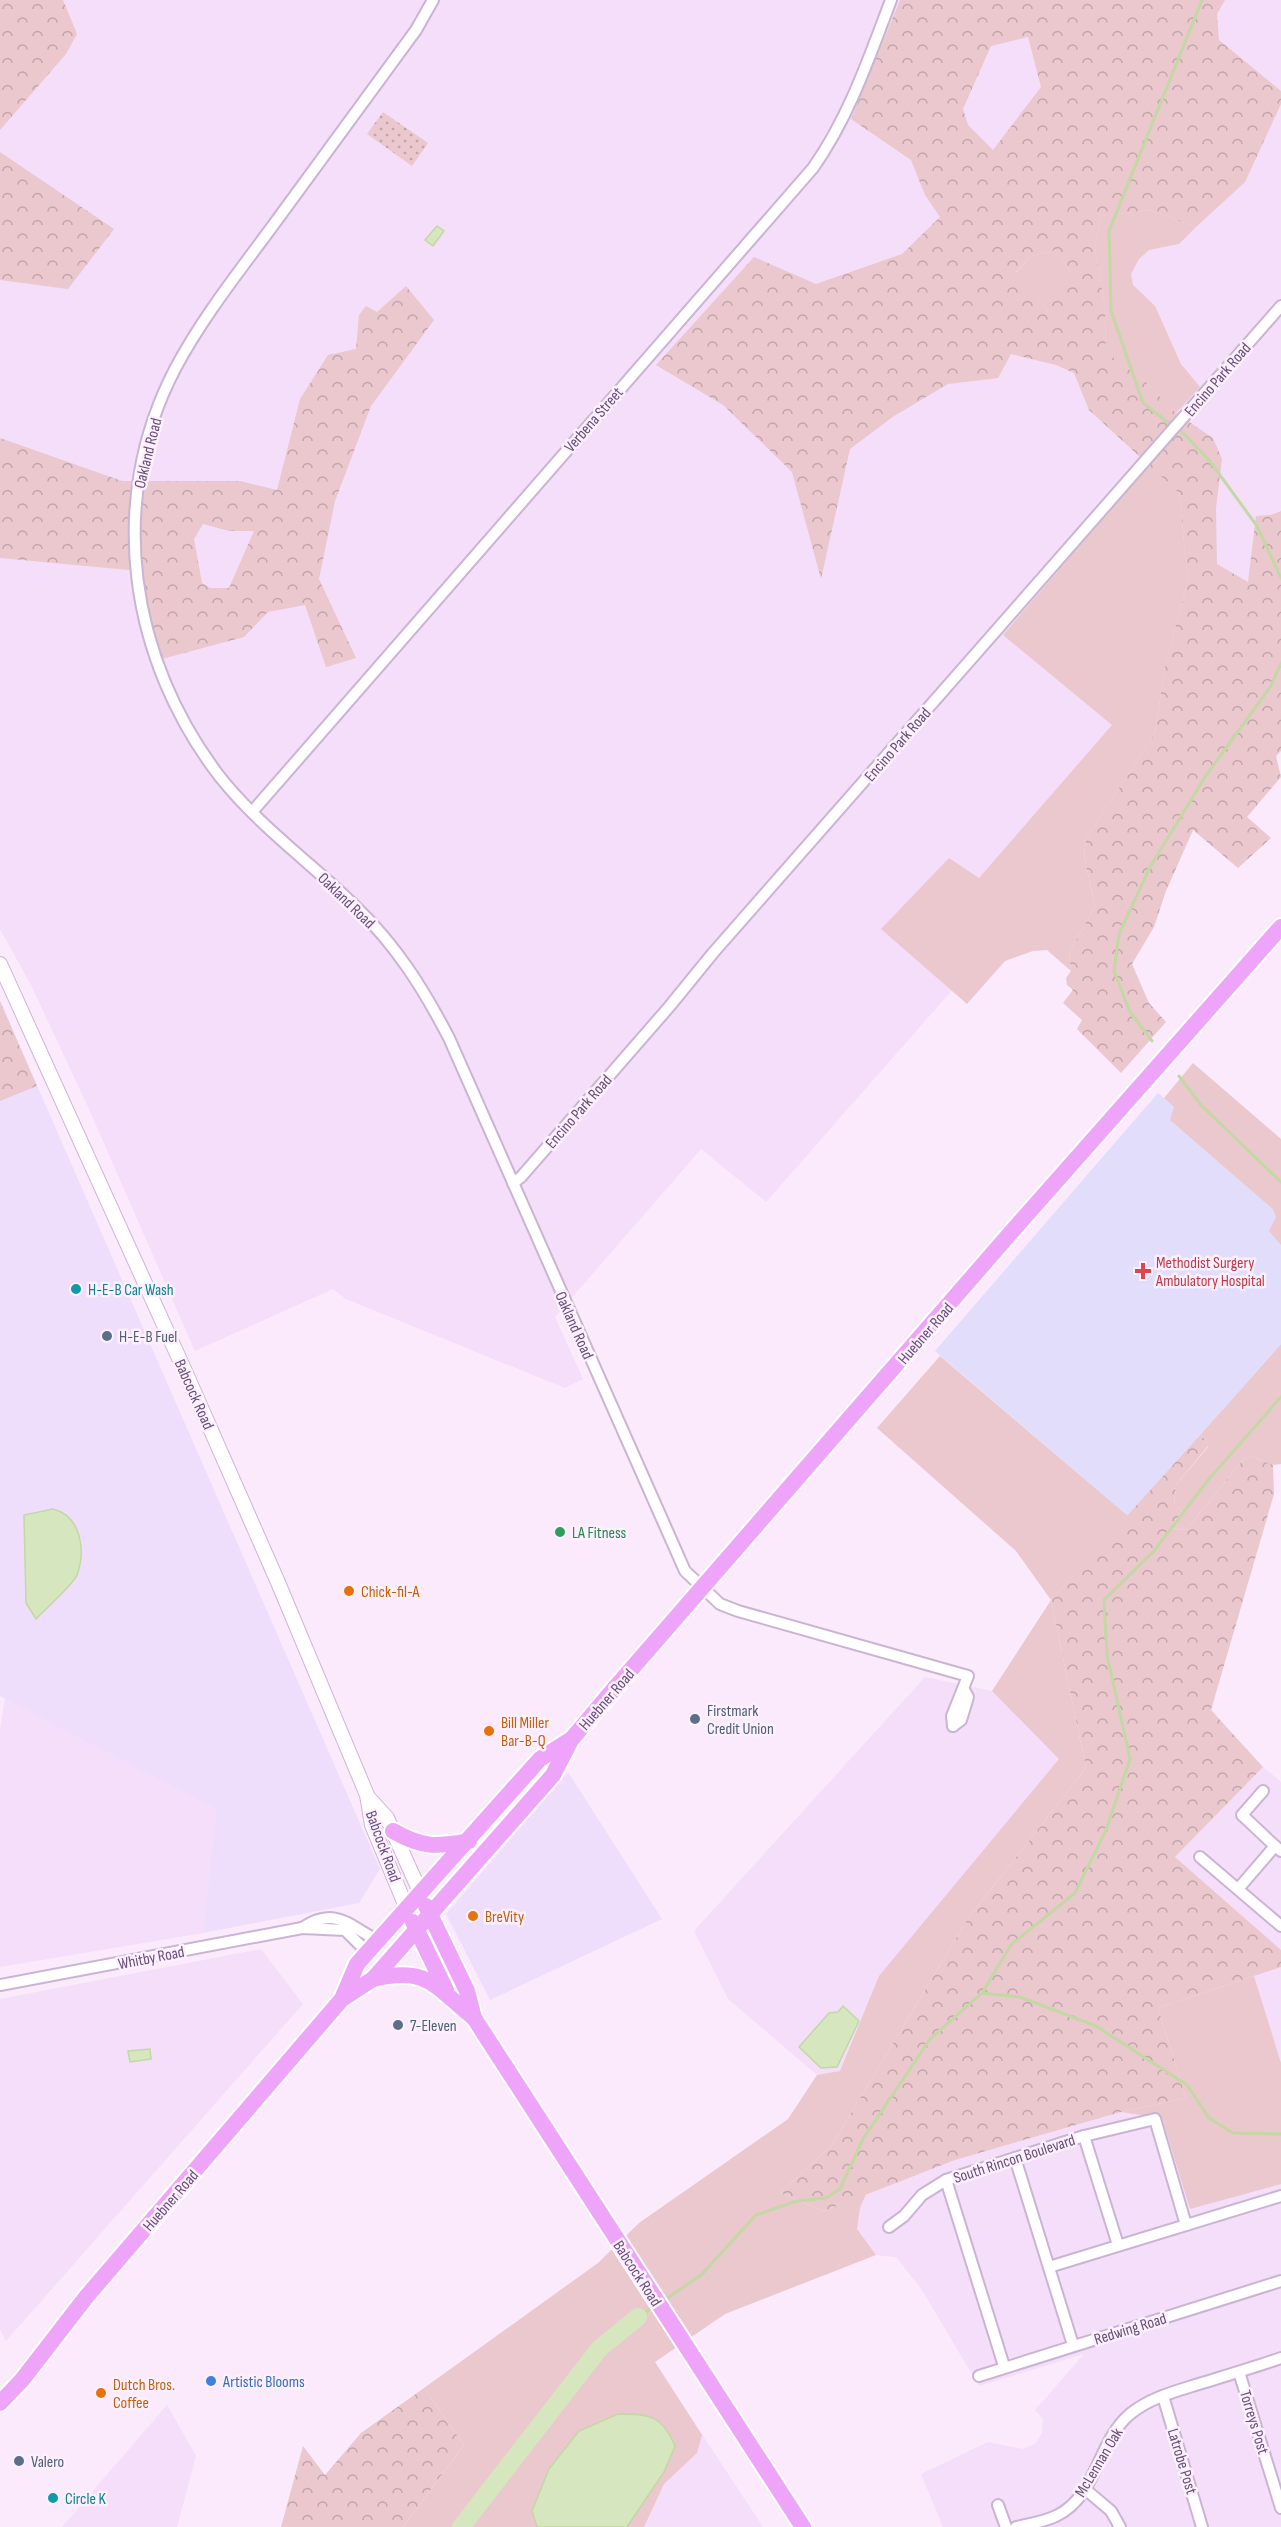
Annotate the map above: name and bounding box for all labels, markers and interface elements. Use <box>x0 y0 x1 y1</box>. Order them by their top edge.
street label: Encino Park Road <box>1181 339 1255 421</box>
street label: Verbena Street <box>561 383 628 456</box>
street label: Oakland Road <box>131 416 166 491</box>
street label: Encino Park Road <box>861 704 935 786</box>
street label: Oakland Road <box>314 869 378 933</box>
street label: Encino Park Road <box>542 1071 616 1153</box>
place label: Methodist Surgery Ambulatory Hospital <box>1155 1254 1265 1291</box>
marker: Methodist Surgery Ambulatory Hospital <box>1134 1262 1152 1280</box>
place label: H-E-B Car Wash <box>88 1281 174 1300</box>
marker: H-E-B Car Wash <box>69 1282 83 1296</box>
street label: Oakland Road <box>550 1289 597 1362</box>
street label: Huebner Road <box>894 1299 958 1369</box>
place label: H-E-B Fuel <box>119 1328 177 1347</box>
marker: H-E-B Fuel <box>100 1329 114 1343</box>
street label: Babcock Road <box>170 1357 217 1433</box>
place label: LA Fitness <box>572 1524 626 1543</box>
marker: LA Fitness <box>553 1525 567 1539</box>
place label: Chick-fil-A <box>361 1583 419 1602</box>
marker: Chick-fil-A <box>342 1584 356 1598</box>
street label: Huebner Road <box>575 1665 639 1735</box>
place label: Firstmark Credit Union <box>707 1702 774 1739</box>
marker: Firstmark Credit Union <box>688 1712 702 1726</box>
place label: Bill Miller Bar-B-Q <box>501 1714 549 1751</box>
marker: Bill Miller Bar-B-Q <box>482 1724 496 1738</box>
street label: Babcock Road <box>361 1808 404 1885</box>
place label: BreVity <box>485 1908 524 1927</box>
marker: BreVity <box>466 1909 480 1923</box>
street label: Whitby Road <box>117 1943 186 1974</box>
place label: 7-Eleven <box>410 2017 457 2036</box>
marker: 7-Eleven <box>391 2018 405 2032</box>
street label: South Rincon Boulevard <box>951 2131 1078 2188</box>
street label: Huebner Road <box>139 2166 203 2236</box>
street label: Babcock Road <box>608 2237 665 2310</box>
street label: Redwing Road <box>1092 2309 1169 2349</box>
place label: Artistic Blooms <box>222 2373 305 2392</box>
marker: Artistic Blooms <box>204 2374 218 2388</box>
place label: Dutch Bros. Coffee <box>113 2376 175 2413</box>
marker: Dutch Bros. Coffee <box>94 2386 108 2400</box>
street label: Torreys Post <box>1235 2388 1272 2457</box>
street label: McLennan Oak <box>1071 2425 1127 2501</box>
street label: Latrobe Post <box>1163 2426 1201 2497</box>
place label: Valero <box>31 2453 64 2472</box>
marker: Valero <box>12 2454 26 2468</box>
place label: Circle K <box>65 2490 106 2509</box>
marker: Circle K <box>46 2491 60 2505</box>

